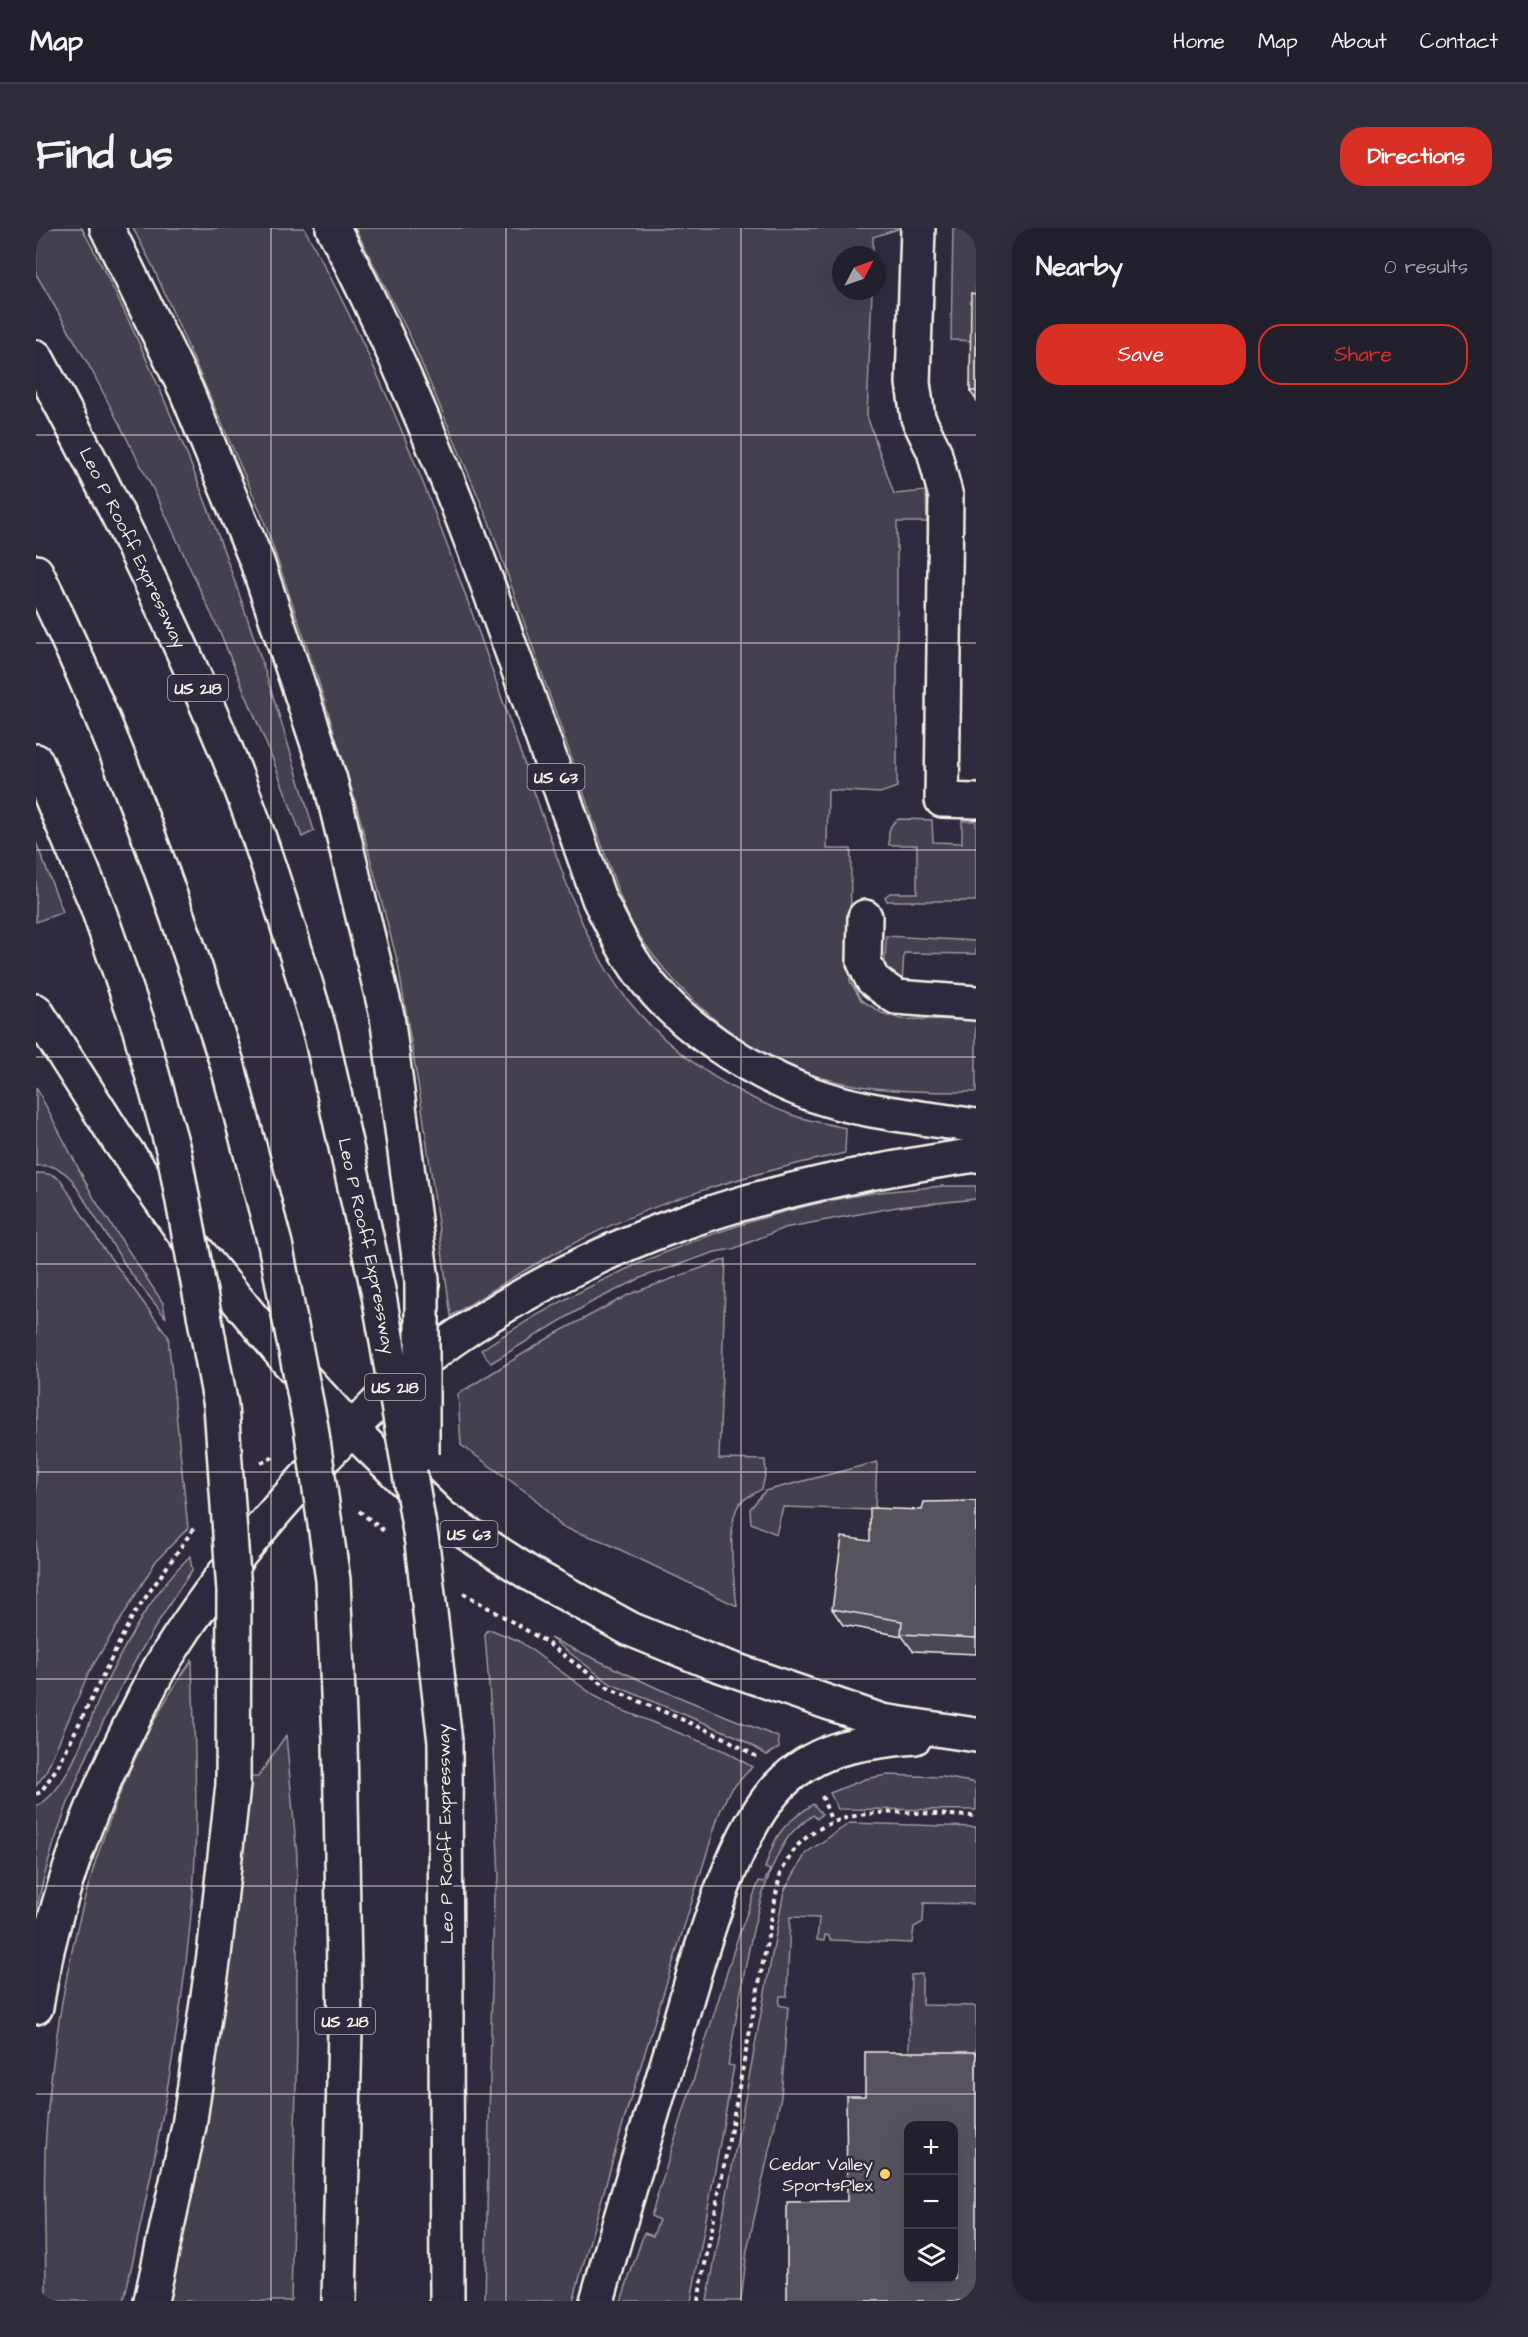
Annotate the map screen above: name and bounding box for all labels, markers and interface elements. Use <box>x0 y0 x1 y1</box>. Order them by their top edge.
text: Map <box>30 22 83 61</box>
text: Home <box>1173 27 1225 56</box>
text: Map <box>1258 27 1298 56</box>
text: About <box>1331 27 1387 56</box>
text: Contact <box>1420 27 1498 56</box>
text: Find us <box>36 127 173 185</box>
button: Directions <box>1340 127 1492 186</box>
north arrow <box>832 246 886 300</box>
text: Nearby <box>1036 249 1123 285</box>
text: 0 results <box>1384 253 1468 281</box>
button: Save <box>1036 324 1246 385</box>
button: Share <box>1258 324 1468 385</box>
street label: Leo P Rooff Expressway <box>73 443 192 653</box>
road number: US 218 <box>168 675 228 701</box>
road number: US 63 <box>528 764 584 790</box>
street label: Leo P Rooff Expressway <box>331 1136 401 1357</box>
road number: US 218 <box>365 1374 425 1400</box>
road number: US 63 <box>440 1521 498 1547</box>
street label: Leo P Rooff Expressway <box>431 1723 461 1944</box>
road number: US 218 <box>315 2008 375 2034</box>
map controls <box>904 2121 958 2283</box>
button: + <box>904 2121 958 2175</box>
place label: Cedar Valley SportsPlex <box>769 2152 874 2198</box>
marker: Cedar Valley SportsPlex <box>878 2167 892 2181</box>
button: − <box>904 2175 958 2229</box>
button: layers <box>904 2229 958 2283</box>

